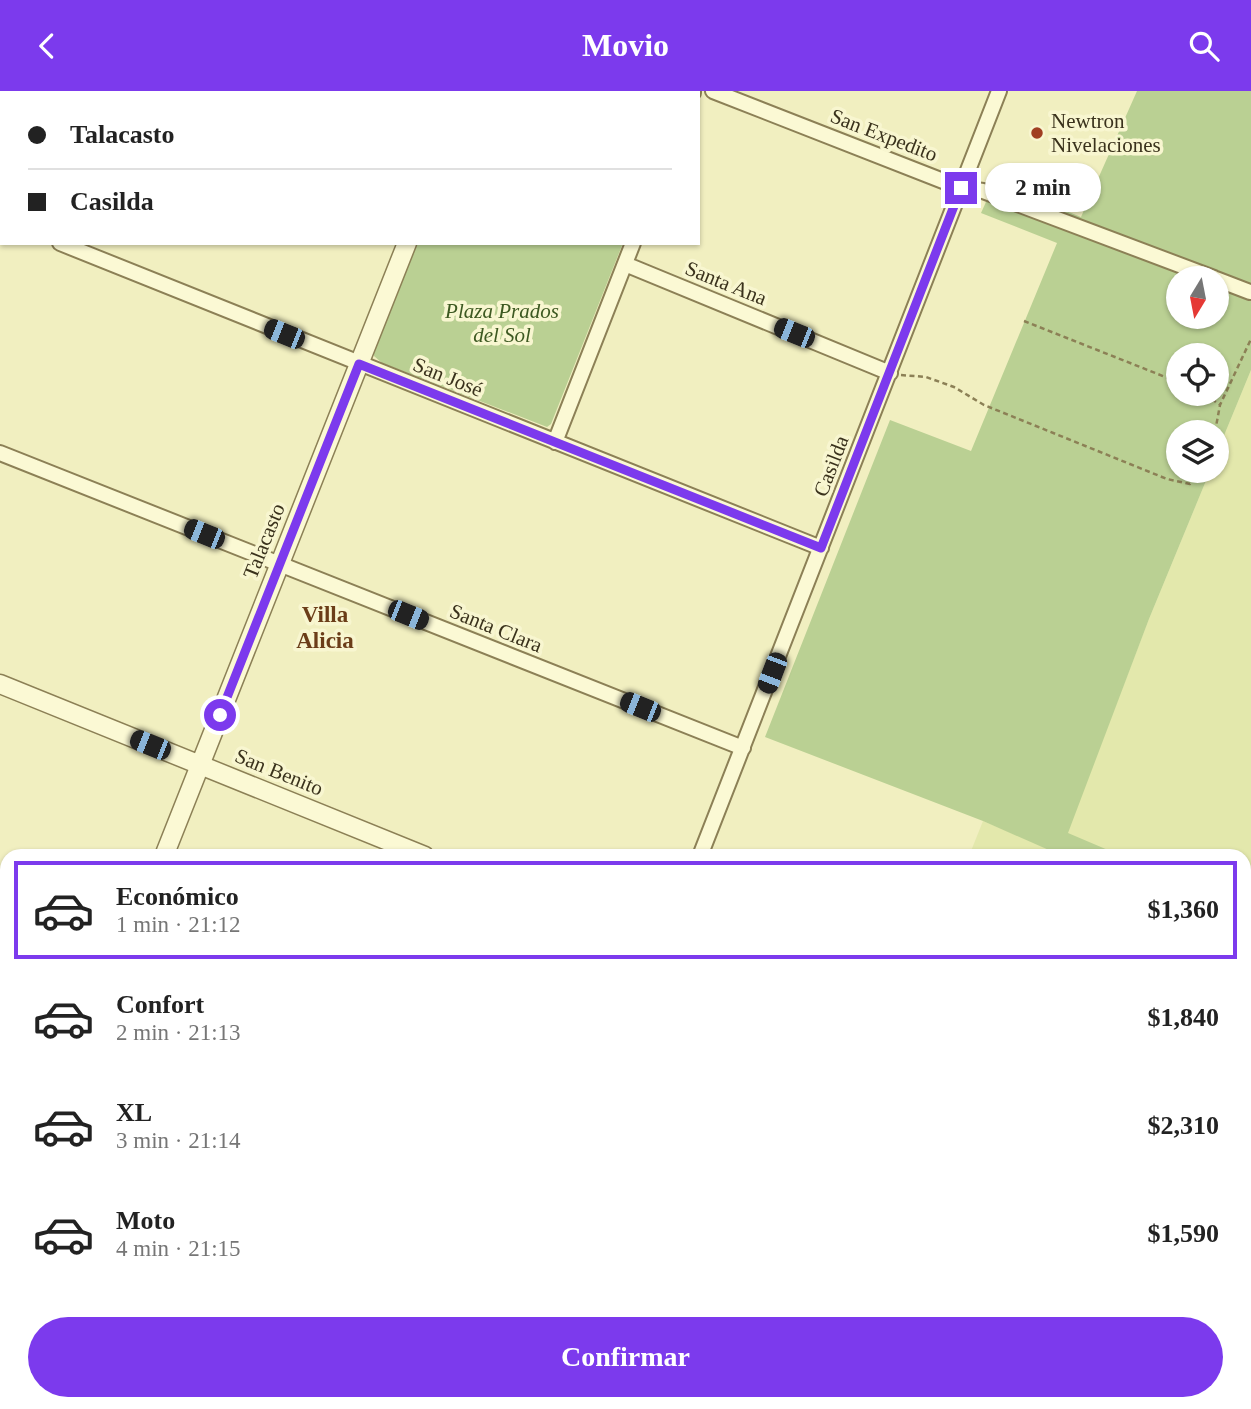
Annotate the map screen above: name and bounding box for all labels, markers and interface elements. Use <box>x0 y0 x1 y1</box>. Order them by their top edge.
icon: back <box>28 27 66 65</box>
text: Movio <box>582 27 669 63</box>
icon: search <box>1185 27 1223 65</box>
street label: San Expedito <box>827 104 941 166</box>
place label: Newtron Nivelaciones <box>1051 109 1161 157</box>
text: Talacasto <box>70 120 175 149</box>
marker: Newtron Nivelaciones <box>1029 125 1045 141</box>
callout: 2 min <box>986 163 1101 213</box>
route end <box>945 172 977 204</box>
text: 2 min <box>1015 175 1071 200</box>
text: Casilda <box>70 187 154 216</box>
street label: Santa Ana <box>682 256 771 310</box>
north arrow <box>1166 266 1228 329</box>
map controls <box>1166 266 1229 483</box>
park label: Plaza Prados del Sol <box>444 299 559 347</box>
car <box>771 315 818 351</box>
car <box>261 316 308 352</box>
button: locate <box>1166 343 1229 406</box>
street label: San José <box>410 352 486 402</box>
button: layers <box>1166 420 1229 483</box>
street label: Casilda <box>809 432 854 500</box>
street label: Talacasto <box>238 500 290 582</box>
car <box>181 516 228 552</box>
car <box>385 597 432 633</box>
street label: Santa Clara <box>446 599 546 658</box>
district label: Villa Alicia <box>296 602 354 653</box>
car <box>755 650 790 696</box>
car <box>617 689 664 725</box>
route start <box>204 699 236 731</box>
car <box>127 727 174 763</box>
street label: San Benito <box>232 744 326 800</box>
icon: car <box>32 879 95 942</box>
text: Económico <box>116 882 239 911</box>
text: $1,360 <box>1148 895 1219 924</box>
text: 1 min · 21:12 <box>116 912 241 937</box>
icon: car <box>32 987 95 1050</box>
text: Confort <box>116 990 204 1019</box>
text: $1,840 <box>1148 1003 1219 1032</box>
text: 2 min · 21:13 <box>116 1020 241 1045</box>
icon: car <box>32 1095 95 1158</box>
text: XL <box>116 1098 152 1127</box>
text: $2,310 <box>1148 1111 1219 1140</box>
text: 3 min · 21:14 <box>116 1128 241 1153</box>
icon: car <box>32 1203 95 1266</box>
text: Moto <box>116 1206 175 1235</box>
text: $1,590 <box>1148 1219 1219 1248</box>
text: 4 min · 21:15 <box>116 1236 241 1261</box>
button: Confirmar <box>28 1317 1223 1397</box>

